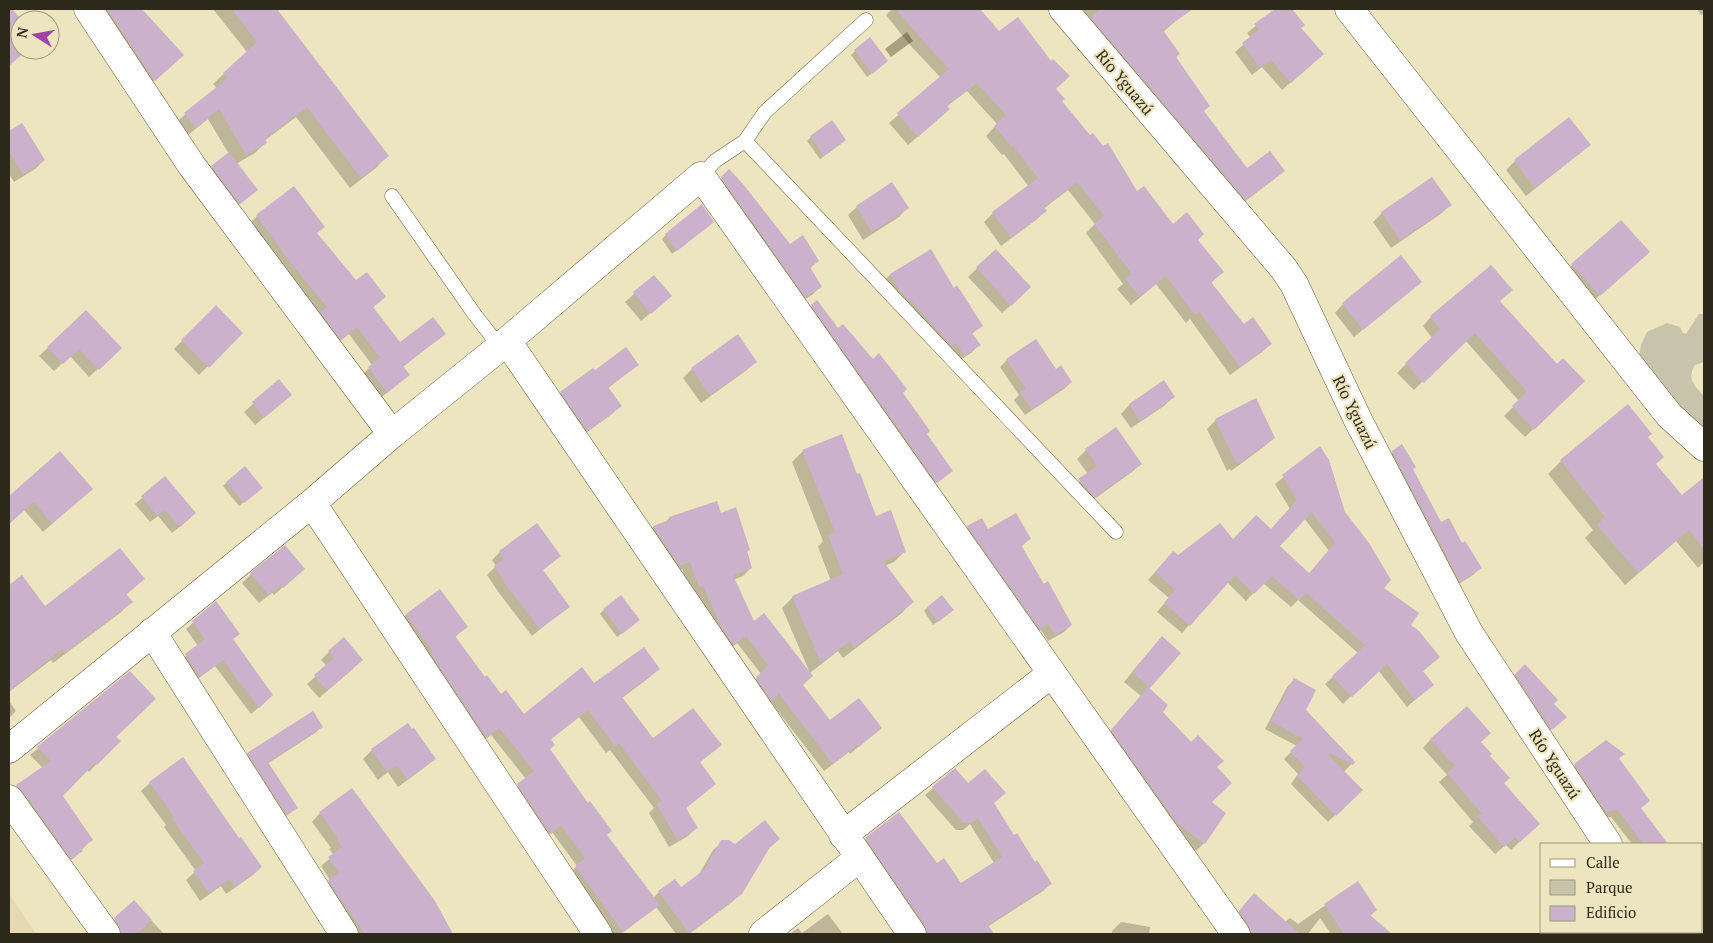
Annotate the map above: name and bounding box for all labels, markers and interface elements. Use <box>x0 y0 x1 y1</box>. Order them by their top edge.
north arrow <box>10 10 60 60</box>
text: N <box>11 25 32 39</box>
street label: Río Yguazú <box>1091 45 1159 119</box>
street label: Río Yguazú <box>1328 372 1382 452</box>
street label: Río Yguazú <box>1524 725 1586 803</box>
legend <box>1540 843 1703 933</box>
text: Calle <box>1586 852 1620 872</box>
text: Parque <box>1586 877 1633 897</box>
text: Edificio <box>1586 902 1636 922</box>

